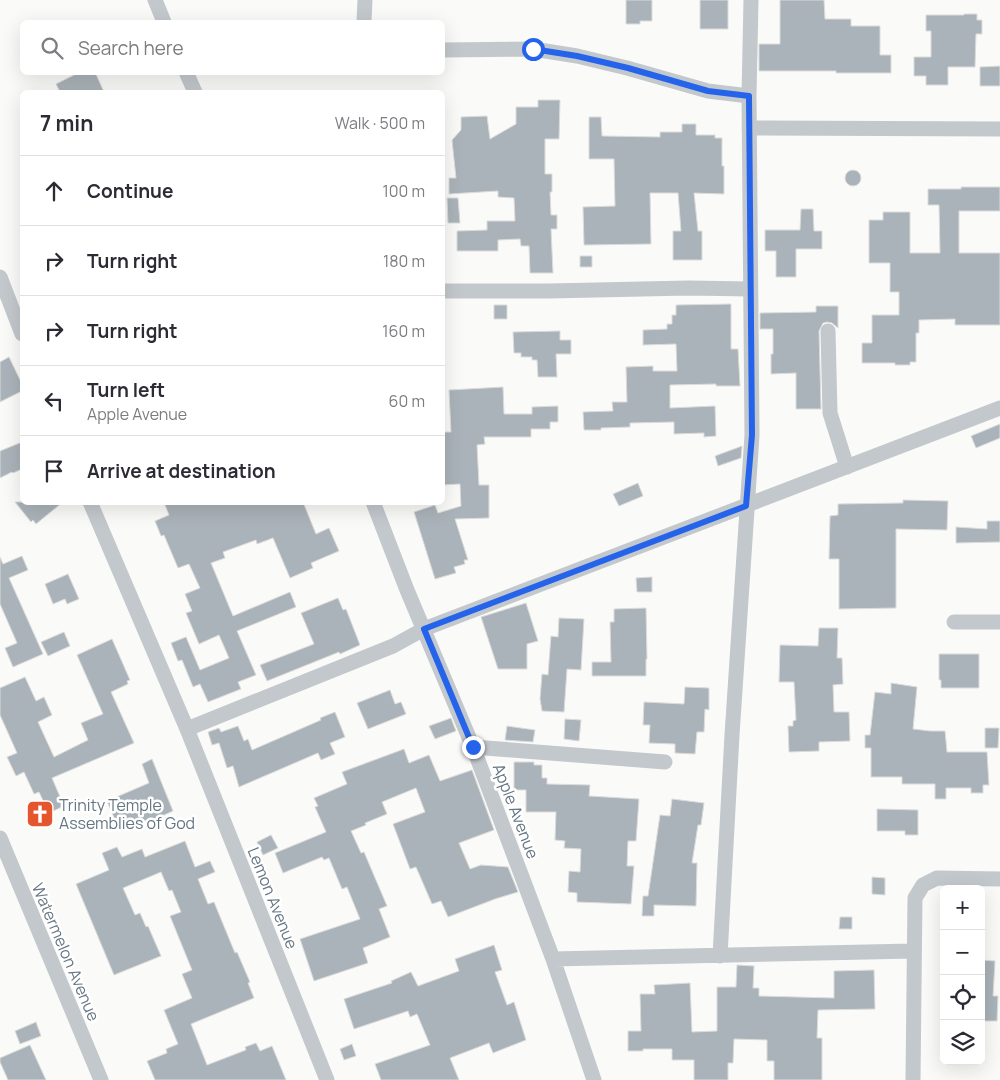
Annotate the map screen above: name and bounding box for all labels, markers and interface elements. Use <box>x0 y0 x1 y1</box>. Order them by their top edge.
search box <box>20 20 445 75</box>
icon: search <box>38 34 66 62</box>
text: Search here <box>78 35 184 61</box>
route start <box>522 38 545 61</box>
text: 7 min <box>40 109 93 137</box>
text: Walk · 500 m <box>335 112 425 134</box>
icon: ahead <box>40 177 68 205</box>
text: Continue <box>87 178 173 204</box>
text: 100 m <box>382 180 425 202</box>
icon: right <box>40 247 68 275</box>
text: Turn right <box>87 248 177 274</box>
text: 180 m <box>383 250 425 272</box>
icon: right <box>40 317 68 345</box>
text: Turn right <box>87 318 177 344</box>
text: 160 m <box>382 320 425 342</box>
text: Turn left <box>87 377 165 403</box>
icon: left <box>40 387 68 415</box>
text: 60 m <box>389 390 425 412</box>
text: Apple Avenue <box>87 403 187 425</box>
icon: arrive <box>40 457 68 485</box>
text: Arrive at destination <box>87 458 276 484</box>
route end <box>462 736 485 759</box>
street label: Apple Avenue <box>488 760 544 862</box>
place label: Trinity Temple Assemblies of God <box>59 794 195 834</box>
church icon: Trinity Temple Assemblies of God <box>25 799 55 829</box>
street label: Lemon Avenue <box>243 844 303 952</box>
street label: Watermelon Avenue <box>27 880 105 1024</box>
map controls <box>940 885 985 1065</box>
button: + <box>940 885 985 930</box>
button: − <box>940 930 985 975</box>
button: locate <box>940 975 985 1020</box>
button: layers <box>940 1020 985 1065</box>

